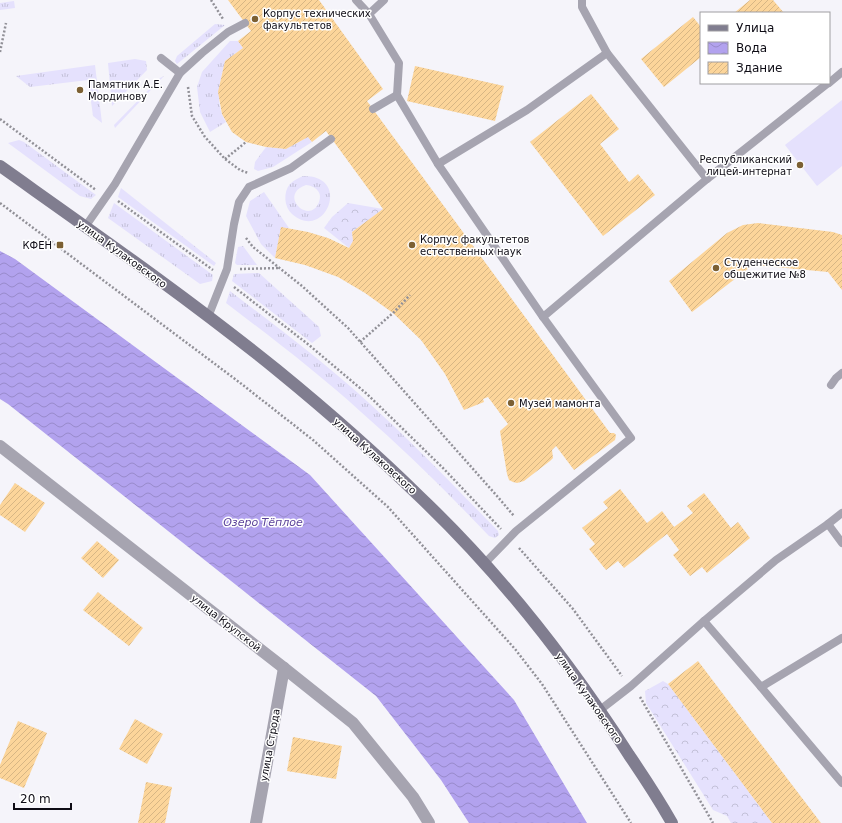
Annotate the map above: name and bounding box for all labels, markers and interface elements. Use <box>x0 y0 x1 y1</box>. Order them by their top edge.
place label: Корпус технических факультетов <box>263 8 371 31</box>
legend <box>700 12 830 84</box>
marker: Корпус технических факультетов <box>250 14 260 24</box>
text: Улица <box>736 21 774 35</box>
text: Вода <box>736 41 767 55</box>
text: Здание <box>736 61 782 75</box>
place label: Памятник А.Е. Мординову <box>88 79 163 102</box>
marker: Памятник А.Е. Мординову <box>75 85 85 95</box>
place label: Республиканский лицей-интернат <box>700 154 792 177</box>
marker: Республиканский лицей-интернат <box>795 160 805 170</box>
street label: улица Кулаковского <box>75 218 169 290</box>
place label: Корпус факультетов естественных наук <box>420 234 530 257</box>
place label: КФЕН <box>22 240 52 251</box>
marker: КФЕН <box>55 240 65 250</box>
marker: Корпус факультетов естественных наук <box>407 240 417 250</box>
place label: Студенческое общежитие №8 <box>724 257 806 280</box>
marker: Студенческое общежитие №8 <box>711 263 721 273</box>
marker: Музей мамонта <box>506 398 516 408</box>
place label: Музей мамонта <box>519 398 601 409</box>
street label: улица Кулаковского <box>331 416 419 496</box>
water label: Озеро Тёплое <box>223 516 303 529</box>
street label: улица Крупской <box>189 593 263 653</box>
street label: улица Кулаковского <box>554 651 624 745</box>
street label: улица Строда <box>258 708 282 782</box>
scale bar <box>14 785 71 811</box>
text: 20 m <box>20 792 51 806</box>

